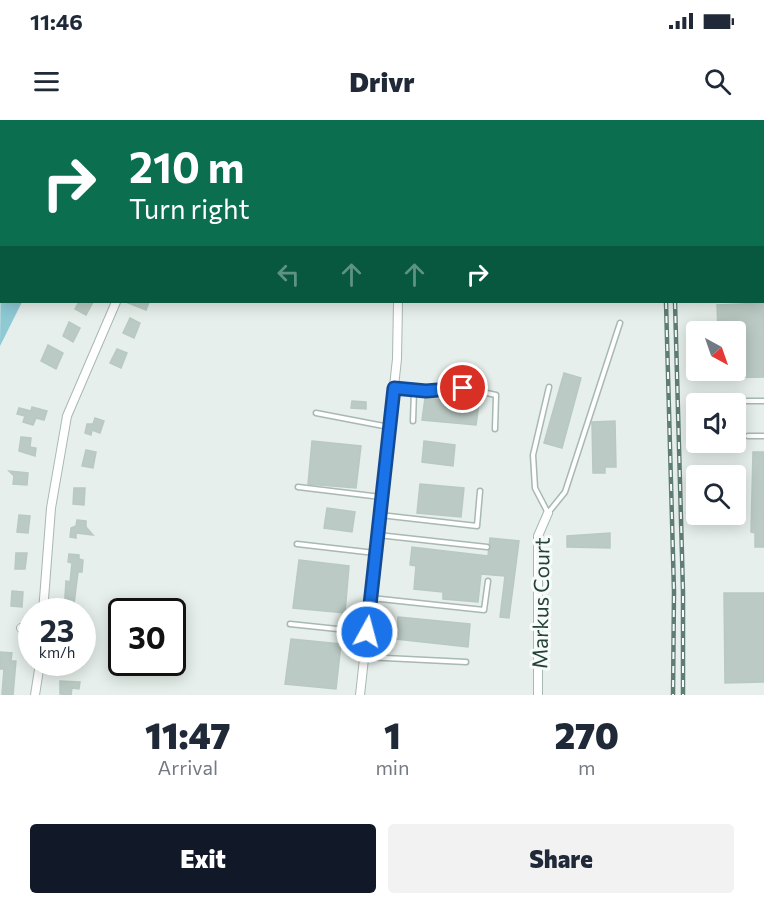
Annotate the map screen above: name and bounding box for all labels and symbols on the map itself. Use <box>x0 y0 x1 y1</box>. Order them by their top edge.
north arrow <box>686 321 746 381</box>
pin <box>437 362 488 413</box>
street label: Markus Court <box>526 537 554 669</box>
speed limit sign: 30 <box>108 598 186 676</box>
position arrow <box>335 600 399 664</box>

